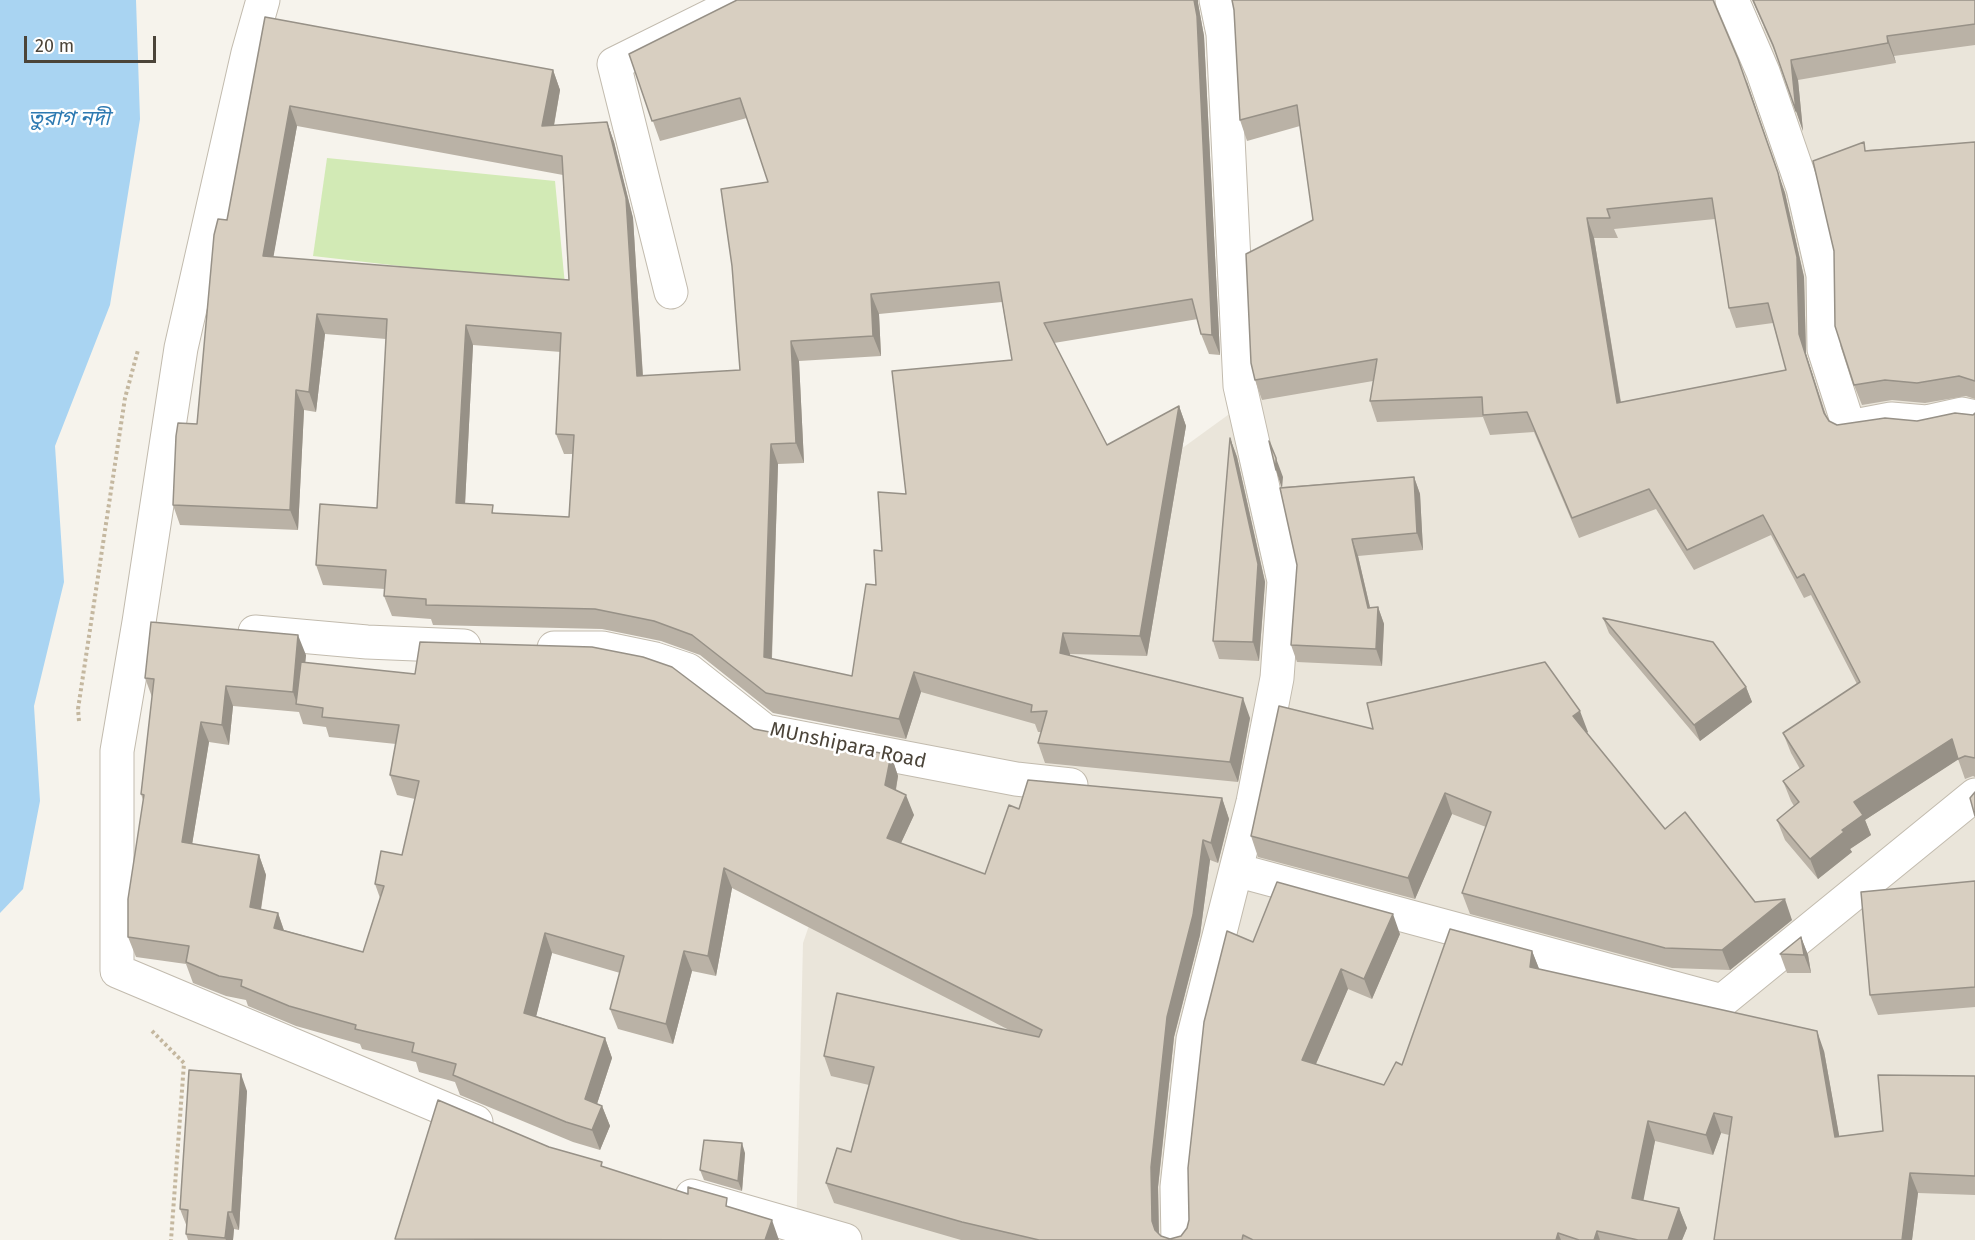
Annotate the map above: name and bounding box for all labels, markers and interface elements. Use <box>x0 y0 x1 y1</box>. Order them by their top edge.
scale bar <box>27 24 159 62</box>
text: 20 m <box>35 35 74 57</box>
water label: তুরাগ নদী <box>28 106 110 132</box>
street label: MUnshipara Road <box>768 718 928 774</box>

